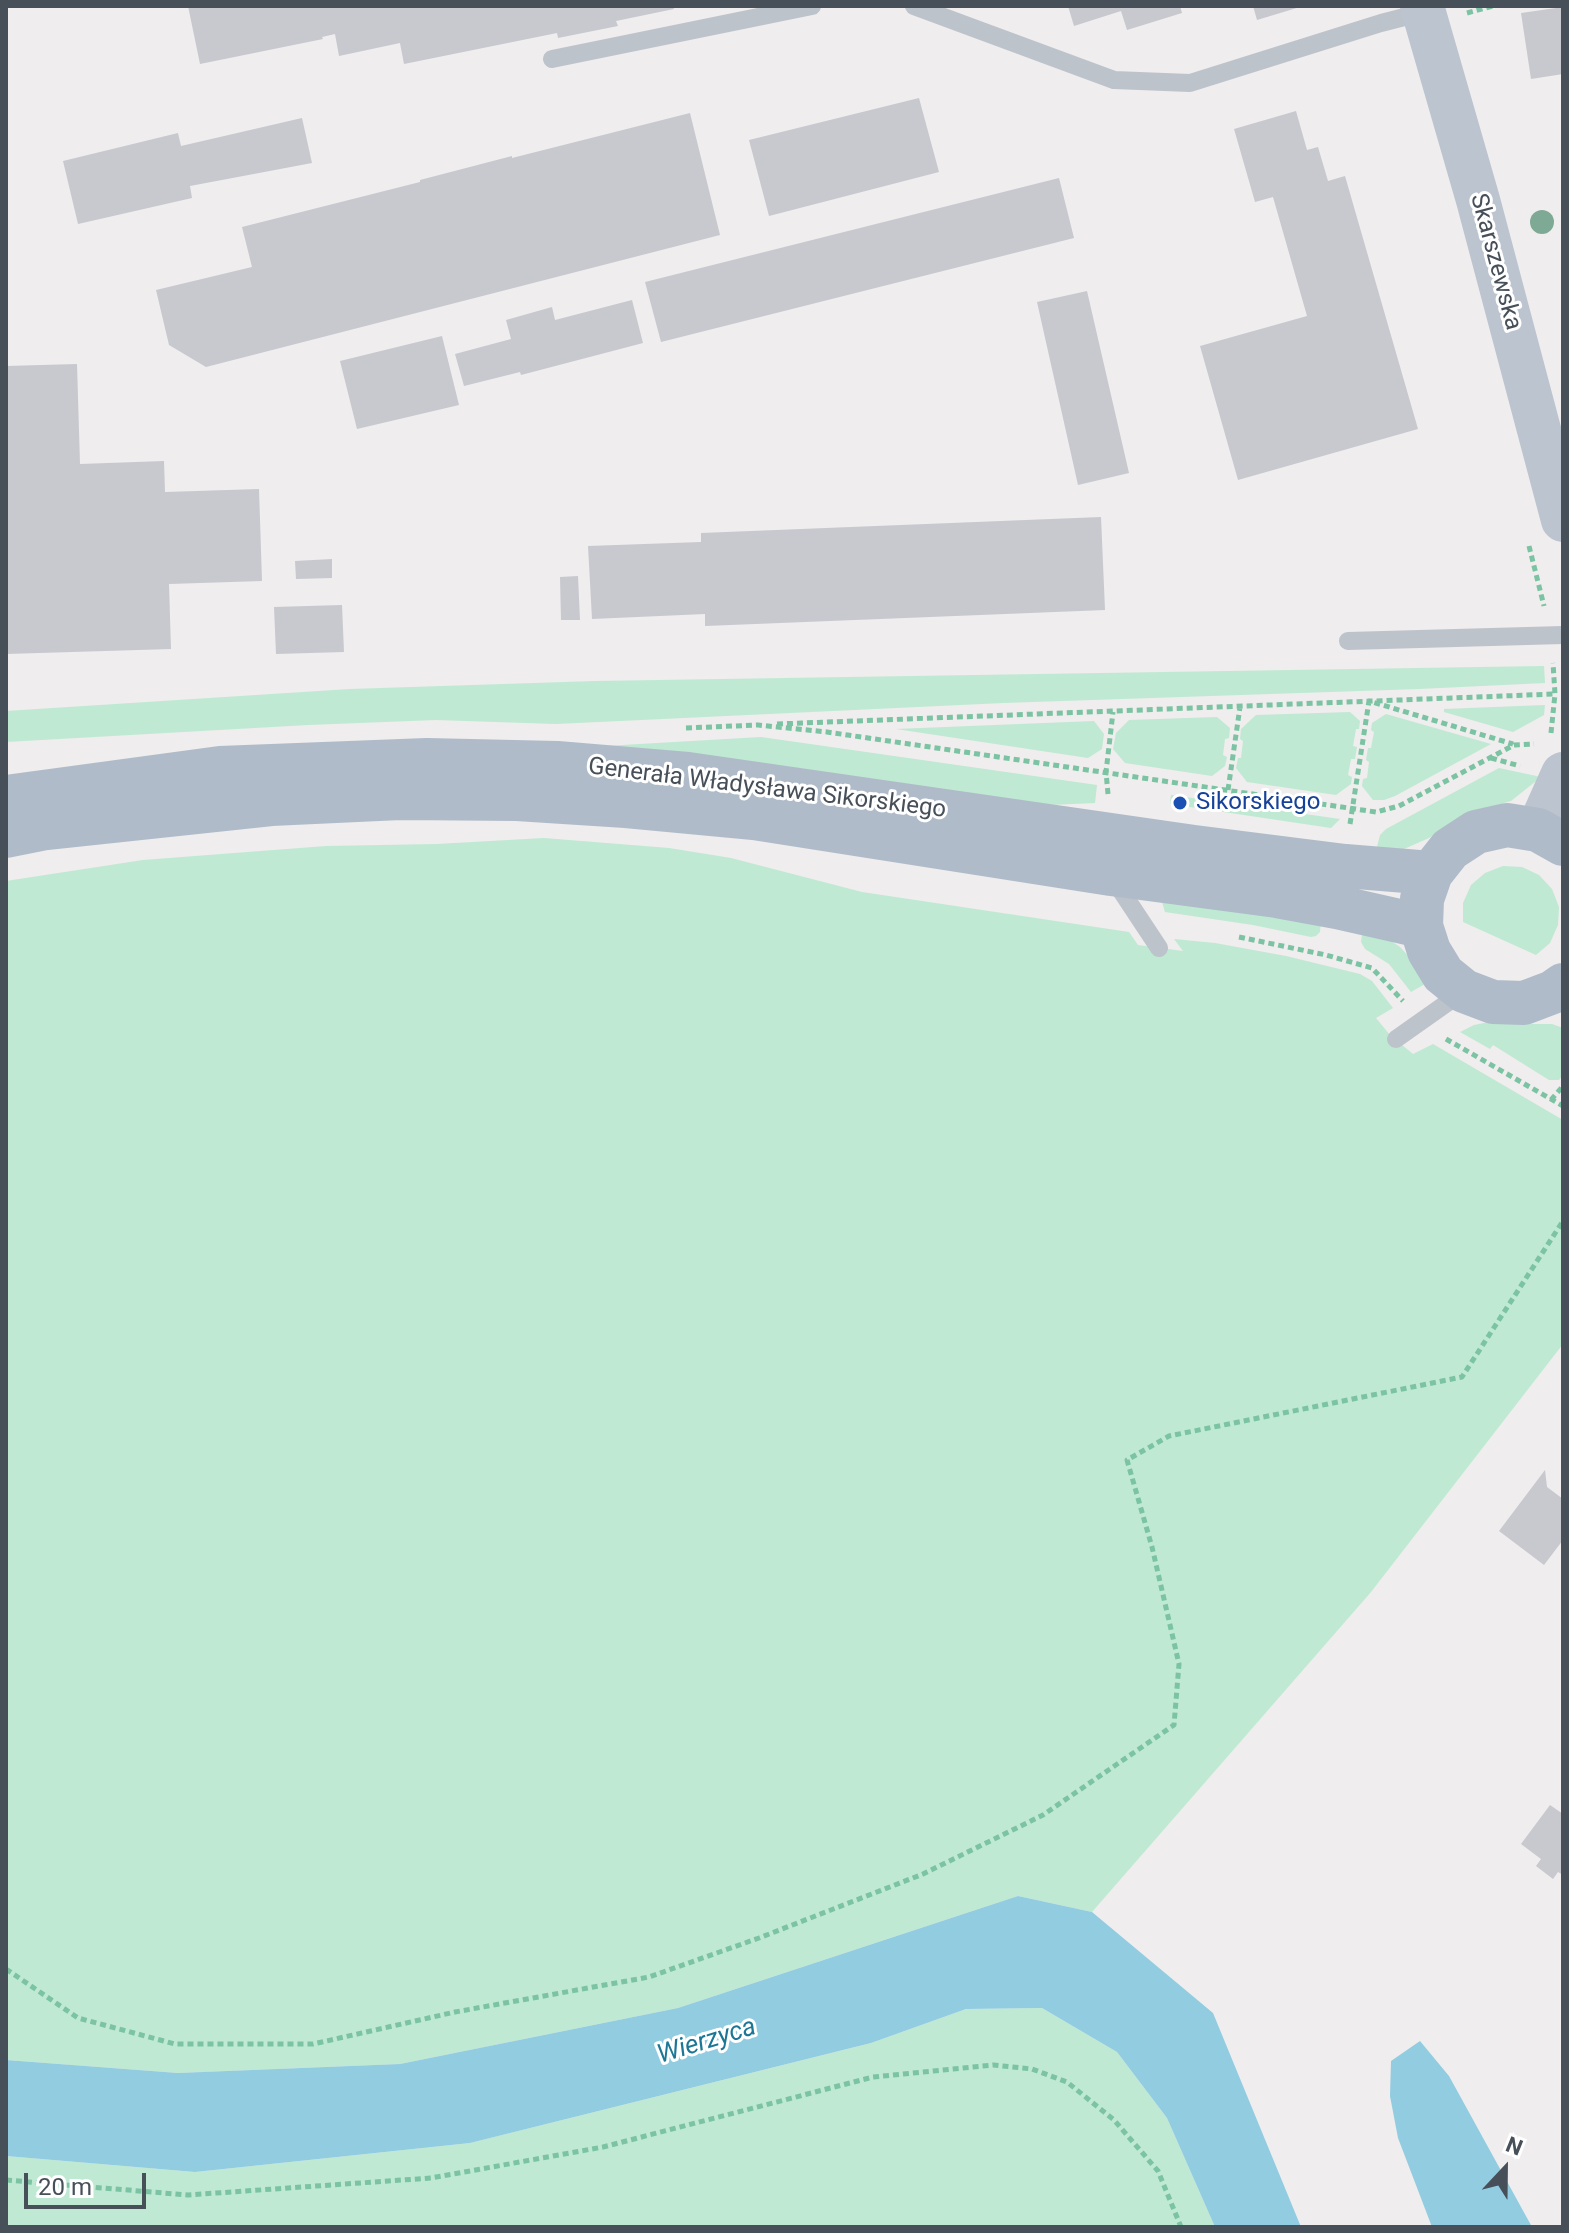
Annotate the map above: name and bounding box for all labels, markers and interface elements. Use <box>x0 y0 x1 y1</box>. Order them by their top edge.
street label: Skarszewska <box>1463 191 1527 333</box>
street label: Generała Władysława Sikorskiego <box>586 753 948 825</box>
place label: Sikorskiego <box>1196 789 1320 817</box>
marker: Sikorskiego <box>1171 794 1189 812</box>
water label: Wierzyca <box>654 2012 760 2072</box>
north arrow <box>1465 2129 1545 2209</box>
text: N <box>1502 2132 1526 2161</box>
scale bar <box>28 2157 150 2207</box>
text: 20 m <box>38 2173 92 2201</box>

